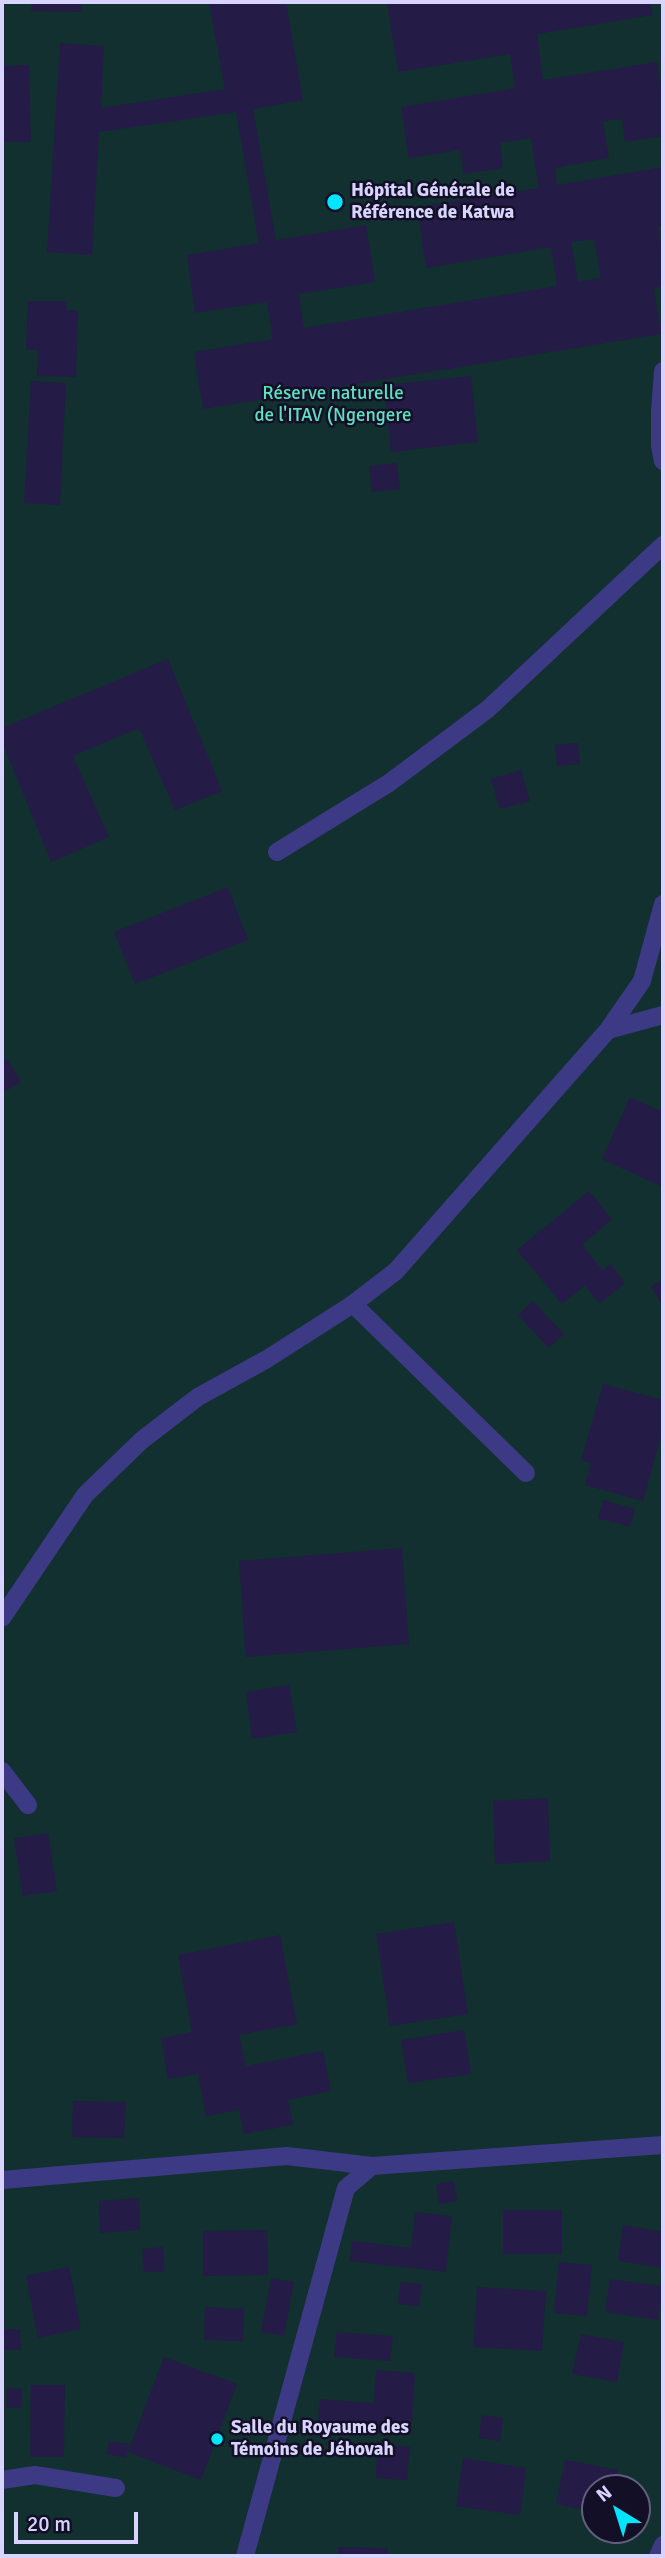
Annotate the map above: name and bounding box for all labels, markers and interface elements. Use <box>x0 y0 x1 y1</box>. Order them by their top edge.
place label: Hôpital Générale de Référence de Katwa <box>351 180 515 224</box>
marker: Hôpital Générale de Référence de Katwa <box>325 192 345 212</box>
park label: Réserve naturelle de l'ITAV (Ngengere <box>255 383 411 427</box>
place label: Salle du Royaume des Témoins de Jéhovah <box>231 2417 409 2461</box>
marker: Salle du Royaume des Témoins de Jéhovah <box>209 2431 225 2447</box>
north arrow <box>581 2474 651 2544</box>
text: N <box>592 2481 617 2508</box>
scale bar <box>18 2498 142 2542</box>
text: 20 m <box>27 2511 71 2537</box>

